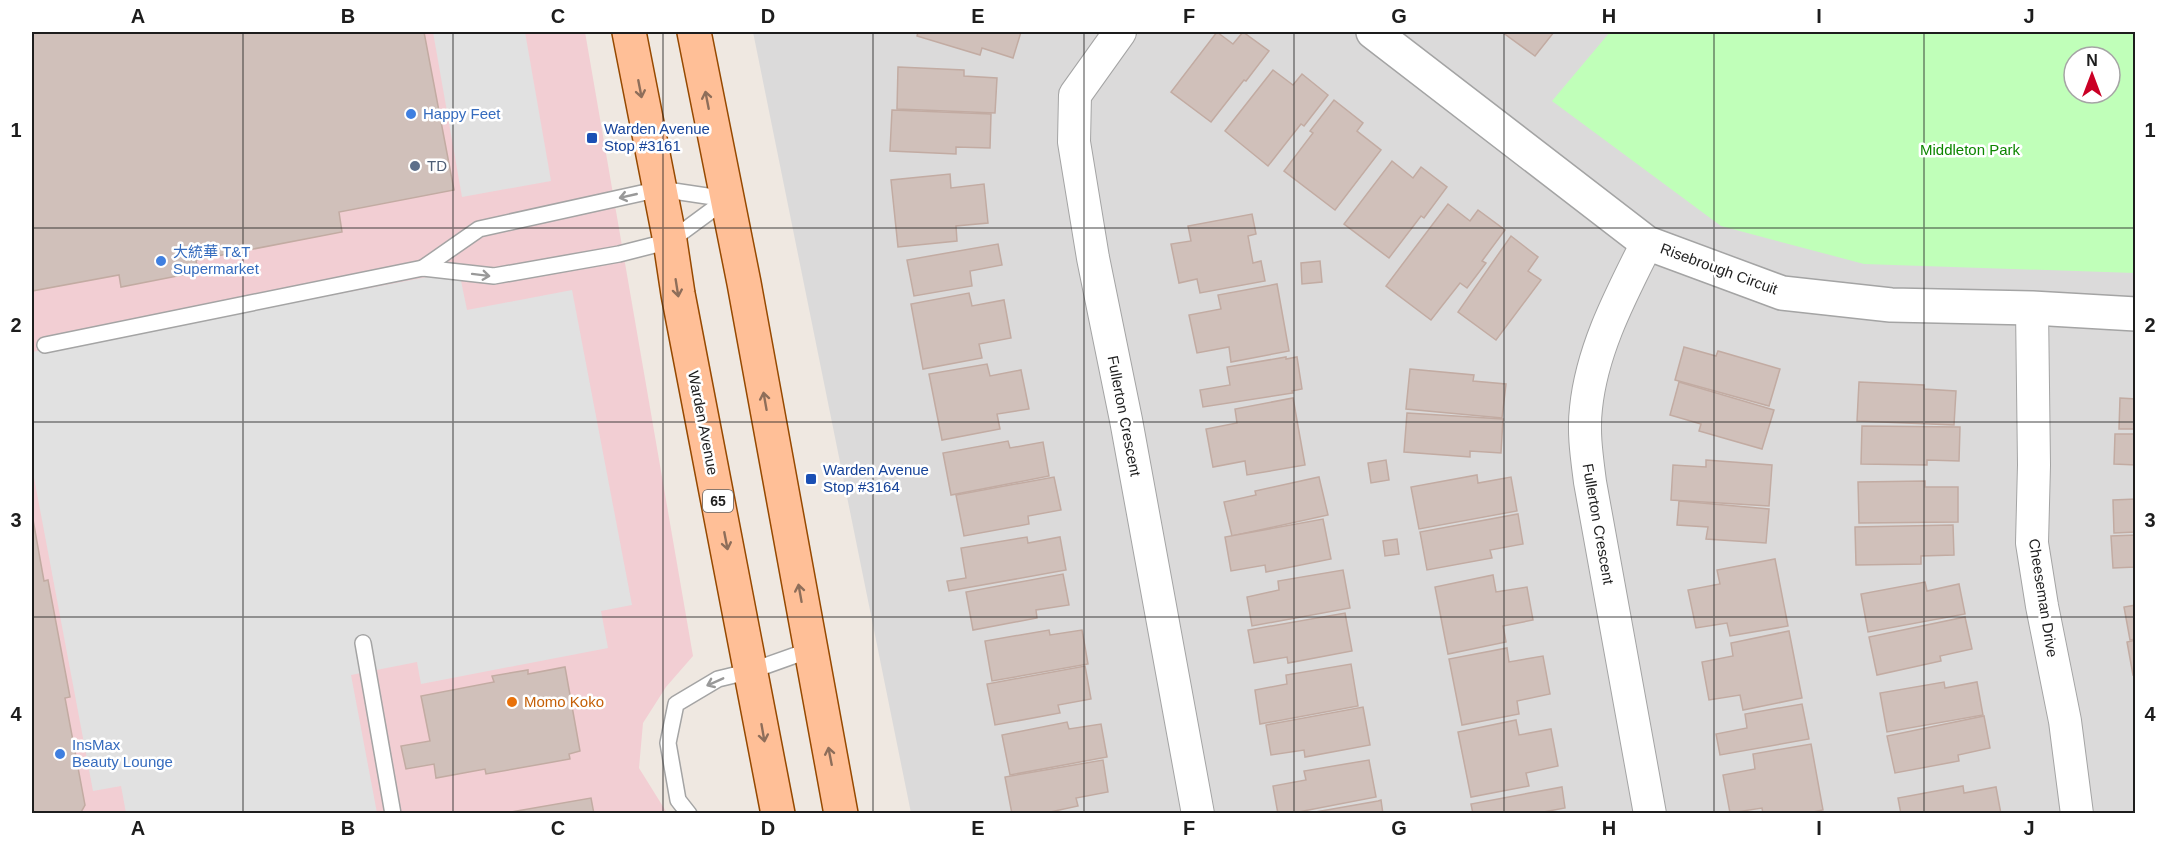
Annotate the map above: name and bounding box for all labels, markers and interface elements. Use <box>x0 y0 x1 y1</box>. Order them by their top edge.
text: A <box>131 5 145 27</box>
text: B <box>341 5 355 27</box>
text: C <box>551 5 565 27</box>
text: D <box>761 5 775 27</box>
text: E <box>971 5 985 27</box>
text: F <box>1183 5 1195 27</box>
text: G <box>1391 5 1407 27</box>
text: H <box>1602 5 1616 27</box>
text: I <box>1816 5 1822 27</box>
text: J <box>2023 5 2035 27</box>
north arrow <box>2062 45 2122 105</box>
text: N <box>2086 52 2098 69</box>
one-way arrow <box>635 79 646 98</box>
one-way arrow <box>701 91 712 110</box>
place label: Happy Feet <box>423 105 501 122</box>
marker: Happy Feet <box>404 107 418 121</box>
text: 1 <box>10 119 22 141</box>
text: 1 <box>2144 119 2156 141</box>
place label: Warden Avenue Stop #3161 <box>604 120 710 154</box>
marker: Warden Avenue Stop #3161 <box>585 131 599 145</box>
park label: Middleton Park <box>1920 141 2021 158</box>
place label: TD <box>427 157 447 174</box>
marker: TD <box>408 159 422 173</box>
one-way arrow <box>619 190 638 202</box>
street label: Risebrough Circuit <box>1658 239 1781 298</box>
place label: 大統華 T&T Supermarket <box>173 243 260 277</box>
marker: 大統華 T&T Supermarket <box>154 254 168 268</box>
one-way arrow <box>471 270 491 281</box>
one-way arrow <box>671 277 682 297</box>
text: 2 <box>10 314 22 336</box>
text: 2 <box>2144 314 2156 336</box>
street label: Fullerton Crescent <box>1104 354 1145 478</box>
street label: Warden Avenue <box>685 369 722 477</box>
one-way arrow <box>760 392 771 411</box>
place label: Warden Avenue Stop #3164 <box>823 461 929 495</box>
street label: Fullerton Crescent <box>1579 462 1618 587</box>
marker: Warden Avenue Stop #3164 <box>804 472 818 486</box>
road number: 65 <box>703 490 733 512</box>
text: 3 <box>10 509 22 531</box>
text: 3 <box>2144 509 2156 531</box>
one-way arrow <box>721 531 732 550</box>
street label: Cheeseman Drive <box>2026 537 2061 659</box>
one-way arrow <box>794 584 805 603</box>
one-way arrow <box>706 677 725 688</box>
place label: Momo Koko <box>524 693 604 710</box>
marker: Momo Koko <box>505 695 519 709</box>
text: 4 <box>10 703 22 725</box>
text: 4 <box>2144 703 2156 725</box>
one-way arrow <box>758 722 769 742</box>
place label: InsMax Beauty Lounge <box>72 736 173 770</box>
marker: InsMax Beauty Lounge <box>53 747 67 761</box>
one-way arrow <box>824 747 835 766</box>
text: A <box>131 817 145 839</box>
text: B <box>341 817 355 839</box>
text: C <box>551 817 565 839</box>
text: D <box>761 817 775 839</box>
text: E <box>971 817 985 839</box>
text: F <box>1183 817 1195 839</box>
text: G <box>1391 817 1407 839</box>
text: H <box>1602 817 1616 839</box>
text: I <box>1816 817 1822 839</box>
text: J <box>2023 817 2035 839</box>

